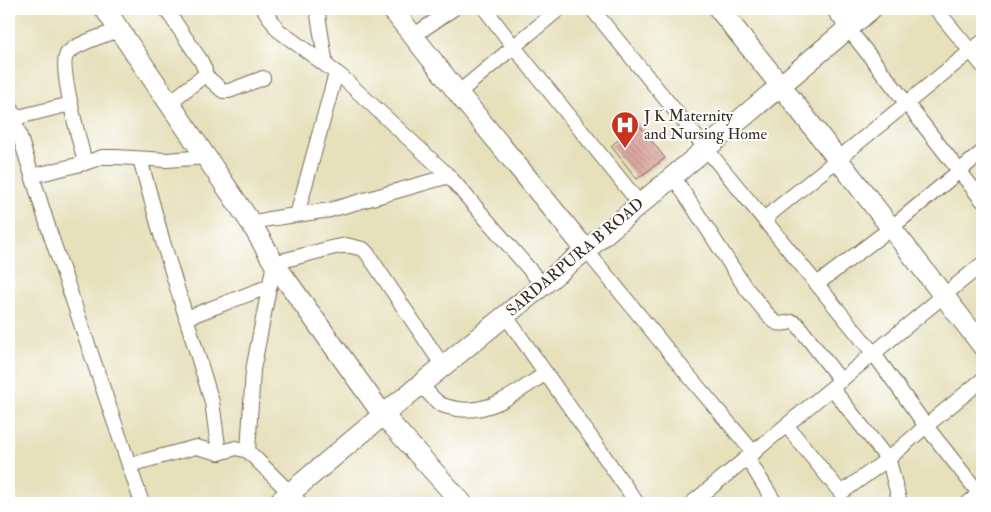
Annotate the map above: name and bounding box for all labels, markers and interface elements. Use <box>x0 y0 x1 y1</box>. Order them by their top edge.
place label: J K Maternity and Nursing Home <box>643 106 767 144</box>
hospital icon: J K Maternity and Nursing Home <box>610 110 640 149</box>
street label: SARDARPURA B ROAD <box>502 194 648 320</box>

